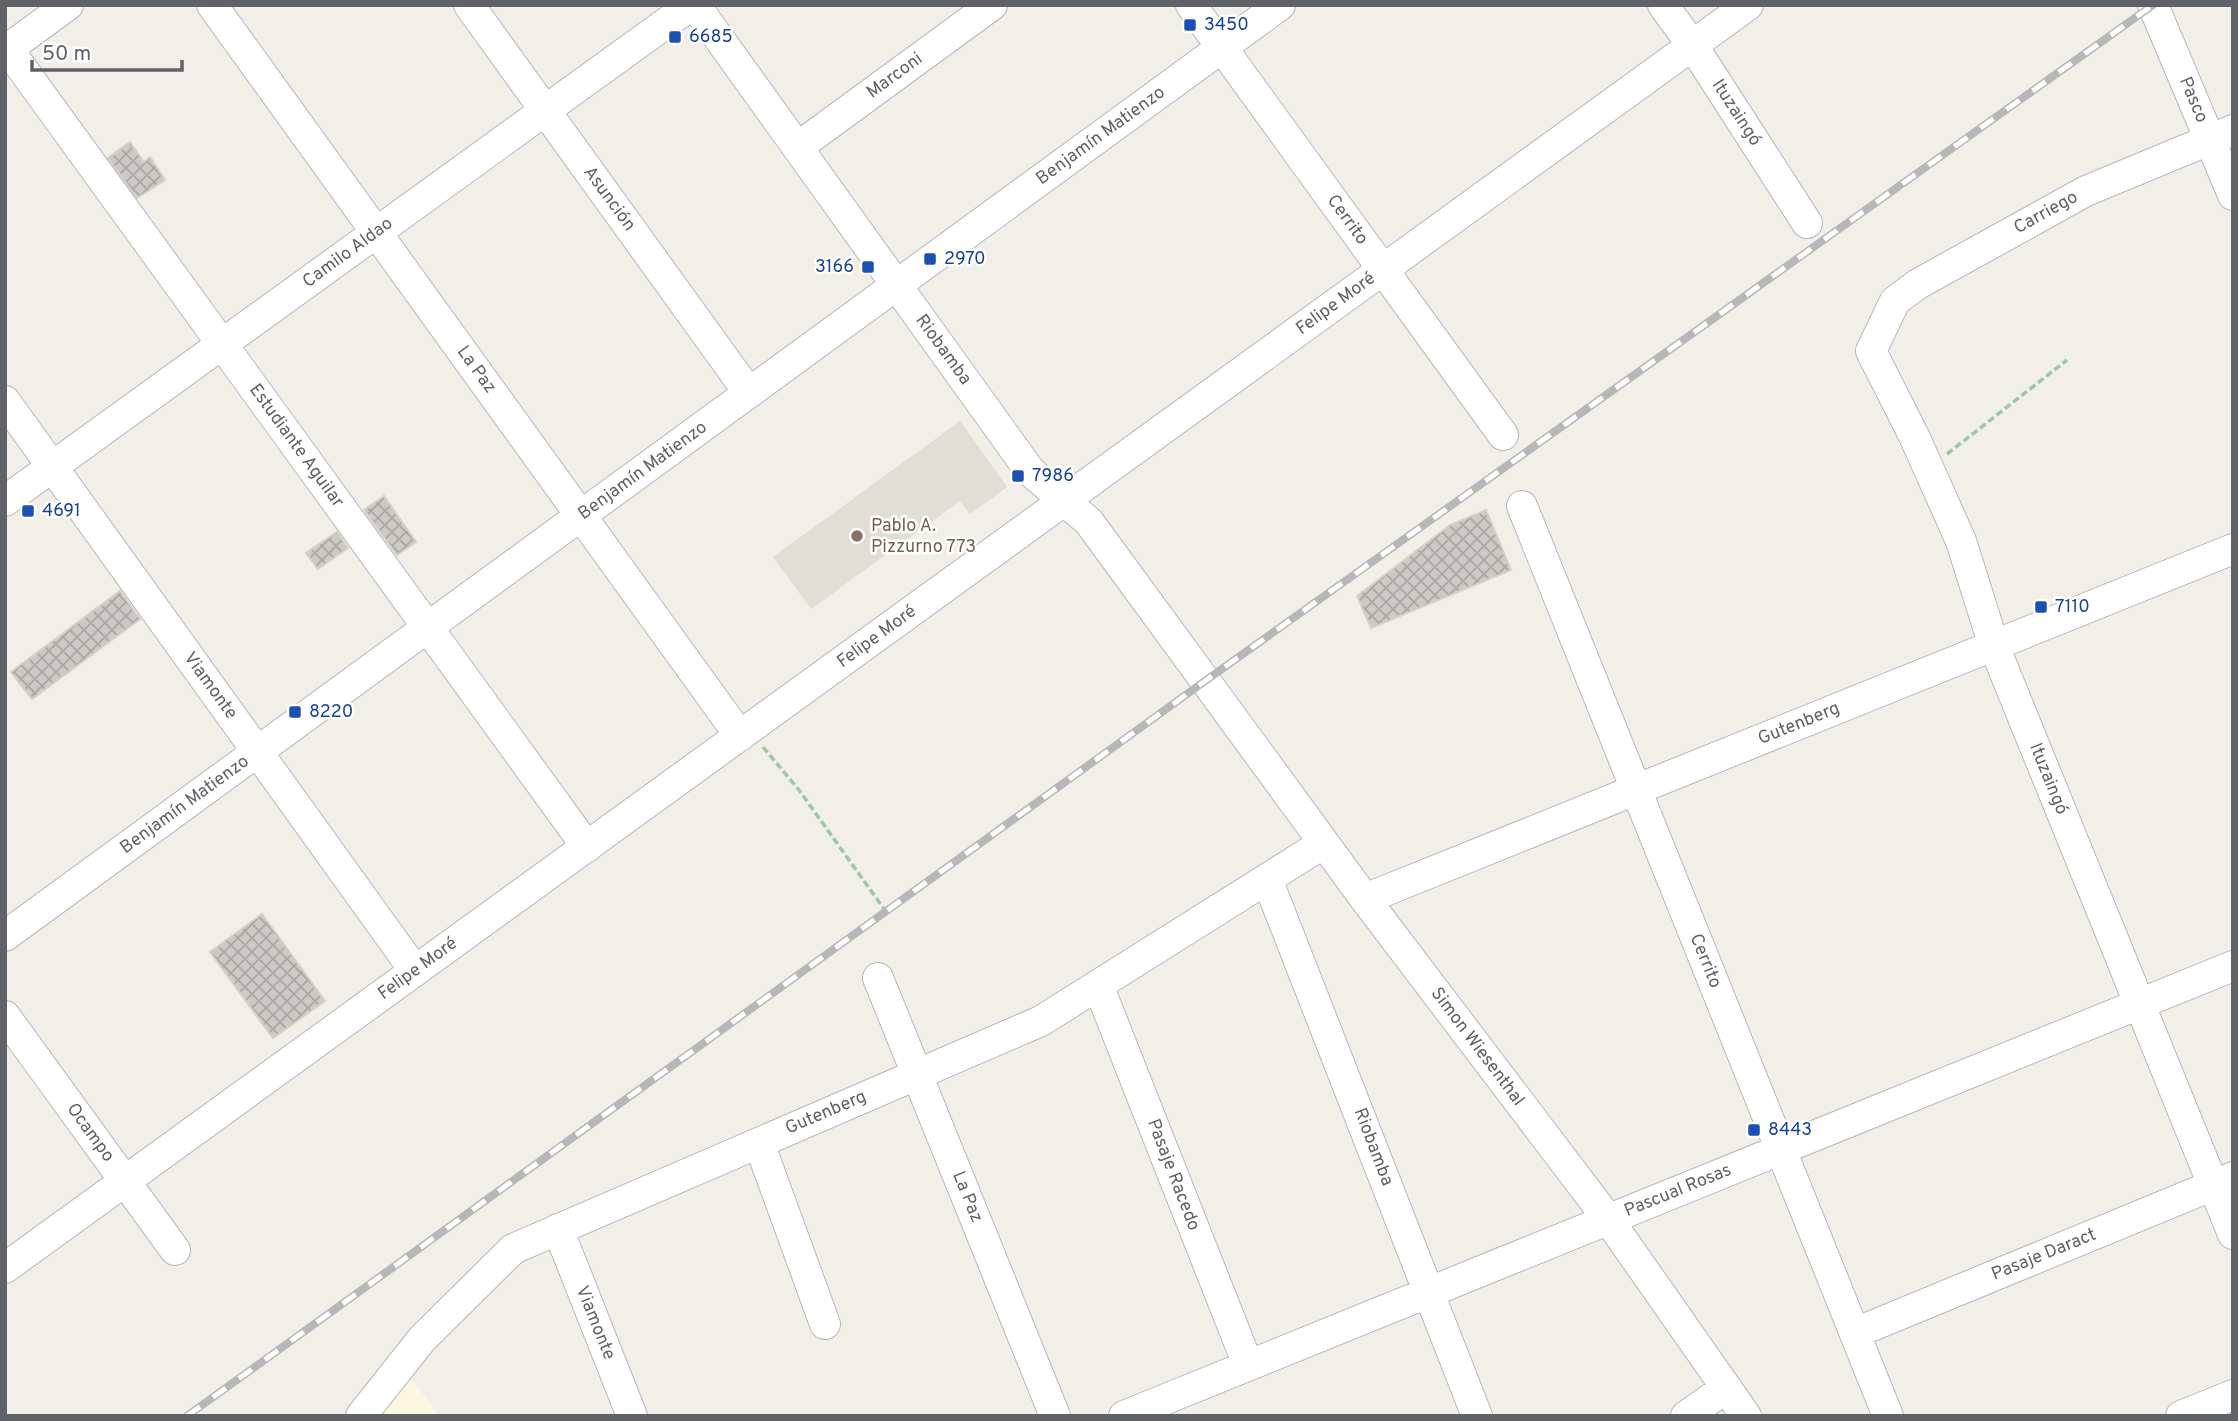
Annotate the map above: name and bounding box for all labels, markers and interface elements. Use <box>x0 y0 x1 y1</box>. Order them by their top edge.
place label: 3450 <box>1204 14 1249 37</box>
marker: 3450 <box>1182 17 1198 33</box>
place label: 6685 <box>689 26 733 49</box>
scale bar <box>32 28 182 72</box>
marker: 6685 <box>667 29 683 45</box>
text: 50 m <box>42 41 91 68</box>
street label: Marconi <box>862 48 928 104</box>
street label: Pasco <box>2173 73 2213 127</box>
street label: Ituzaingó <box>1706 75 1766 151</box>
street label: Benjamín Matienzo <box>1032 81 1170 191</box>
street label: Asunción <box>578 162 640 236</box>
street label: Carriego <box>2010 186 2082 240</box>
street label: Cerrito <box>1321 190 1373 250</box>
street label: Camilo Aldao <box>298 212 398 294</box>
place label: 2970 <box>944 248 986 271</box>
marker: 2970 <box>922 251 938 267</box>
place label: 3166 <box>815 256 854 279</box>
marker: 3166 <box>860 259 876 275</box>
street label: Felipe Moré <box>1292 267 1380 341</box>
street label: Riobamba <box>910 310 976 390</box>
street label: La Paz <box>451 342 501 398</box>
street label: Estudiante Aguilar <box>243 380 349 512</box>
street label: Benjamín Matienzo <box>574 416 712 526</box>
place label: 7986 <box>1032 465 1074 488</box>
marker: 7986 <box>1010 468 1026 484</box>
place label: 4691 <box>42 500 81 523</box>
marker: 4691 <box>20 503 36 519</box>
place label: Pablo A. Pizzurno 773 <box>871 515 976 559</box>
marker: Pablo A. Pizzurno 773 <box>849 528 865 544</box>
place label: 7110 <box>2055 596 2090 619</box>
marker: 7110 <box>2033 599 2049 615</box>
street label: Felipe Moré <box>833 600 921 674</box>
street label: Viamonte <box>178 648 242 724</box>
street label: Gutenberg <box>1755 697 1843 751</box>
place label: 8220 <box>309 701 353 724</box>
marker: 8220 <box>287 704 303 720</box>
street label: Ituzaingó <box>2023 740 2073 818</box>
street label: Benjamín Matienzo <box>116 750 254 860</box>
street label: Cerrito <box>1684 930 1726 992</box>
street label: Felipe Moré <box>374 932 462 1006</box>
street label: Simon Wiesenthal <box>1425 983 1529 1111</box>
street label: Gutenberg <box>782 1086 870 1140</box>
street label: Ocampo <box>61 1099 119 1167</box>
street label: Riobamba <box>1348 1105 1398 1189</box>
street label: Pasaje Racedo <box>1141 1116 1205 1234</box>
place label: 8443 <box>1768 1119 1812 1142</box>
marker: 8443 <box>1746 1122 1762 1138</box>
street label: Pascual Rosas <box>1621 1159 1735 1223</box>
street label: La Paz <box>946 1168 988 1226</box>
street label: Pasaje Daract <box>1988 1224 2100 1286</box>
street label: Viamonte <box>570 1283 620 1363</box>

